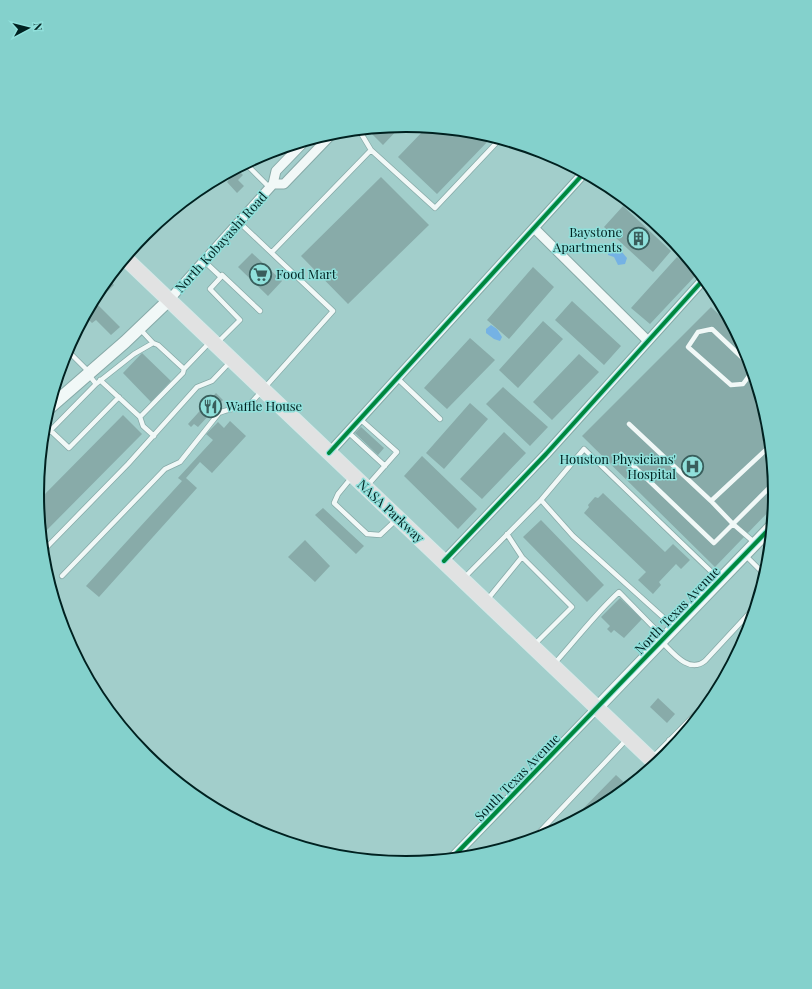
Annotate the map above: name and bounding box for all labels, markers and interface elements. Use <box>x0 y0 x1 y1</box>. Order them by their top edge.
north arrow <box>8 8 48 48</box>
text: N <box>30 22 46 32</box>
street label: North Kobayashi Road <box>171 187 271 296</box>
place label: Baystone Apartments <box>552 223 622 255</box>
building icon: Baystone Apartments <box>625 226 651 252</box>
supermarket icon: Food Mart <box>247 261 273 287</box>
place label: Food Mart <box>276 265 337 282</box>
restaurant icon: Waffle House <box>198 393 224 419</box>
place label: Waffle House <box>225 397 303 414</box>
place label: Houston Physicians' Hospital <box>559 450 676 482</box>
hospital icon: Houston Physicians' Hospital <box>679 453 705 479</box>
street label: NASA Parkway <box>354 475 429 546</box>
street label: North Texas Avenue <box>630 562 723 657</box>
street label: South Texas Avenue <box>470 729 563 824</box>

